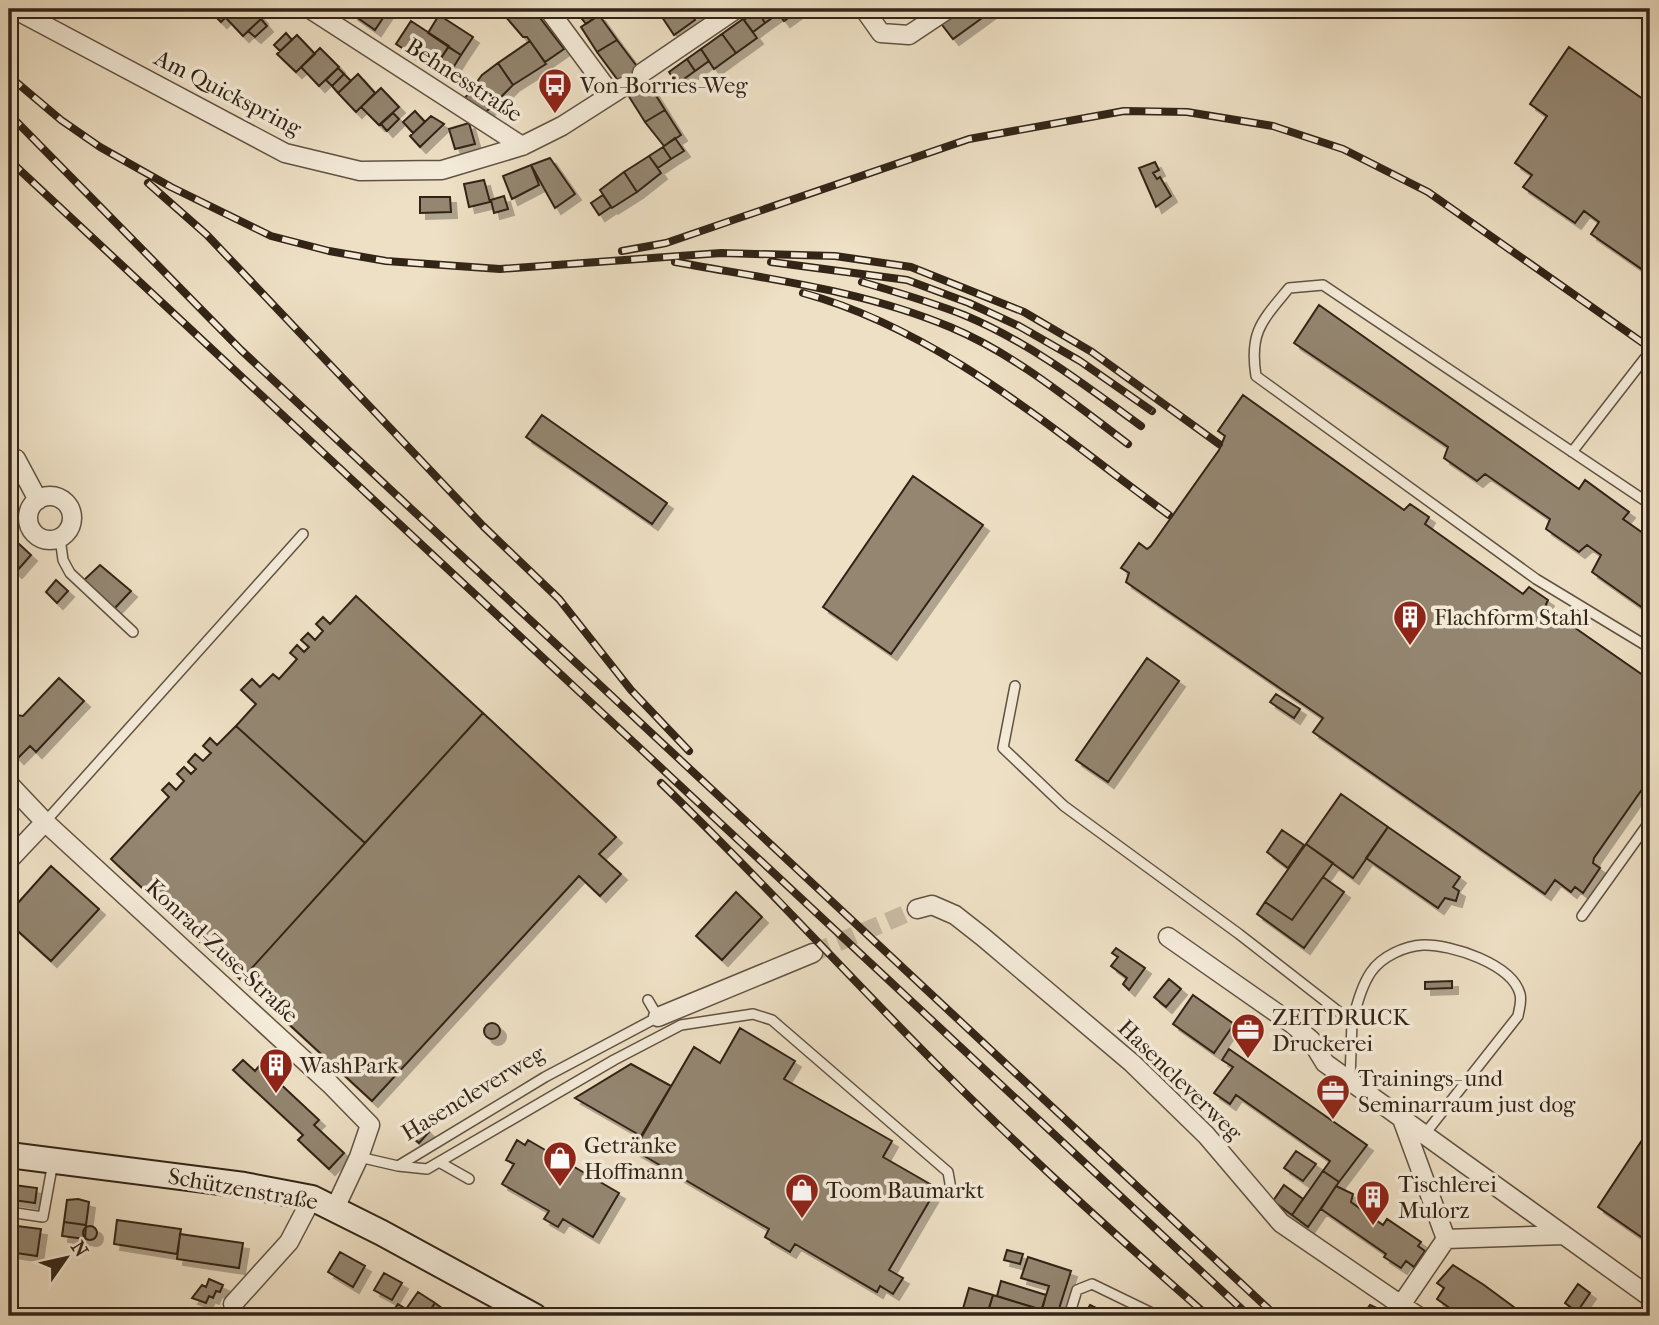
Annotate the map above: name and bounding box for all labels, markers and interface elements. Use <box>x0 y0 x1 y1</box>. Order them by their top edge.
street label: Behnesstraße <box>401 32 527 128</box>
street label: Am Quickspring <box>149 44 307 142</box>
bus stop icon: Von-Borries-Weg <box>536 66 574 115</box>
place label: Von-Borries-Weg <box>579 72 748 99</box>
building icon: Flachform Stahl <box>1391 598 1429 647</box>
place label: Flachform Stahl <box>1434 604 1590 631</box>
street label: Konrad-Zuse-Straße <box>140 873 304 1029</box>
place label: ZEITDRUCK Druckerei <box>1272 1004 1410 1057</box>
office icon: ZEITDRUCK Druckerei <box>1229 1011 1267 1060</box>
street label: Hasencleverweg <box>1112 1014 1248 1146</box>
street label: Hasencleverweg <box>397 1039 550 1146</box>
building icon: WashPark <box>257 1046 295 1095</box>
place label: WashPark <box>299 1052 400 1079</box>
place label: Trainings- und Seminarraum just dog <box>1358 1065 1576 1118</box>
office icon: Trainings- und Seminarraum just dog <box>1314 1072 1352 1121</box>
place label: Getränke Hoffmann <box>584 1132 684 1185</box>
shop icon: Getränke Hoffmann <box>541 1139 579 1188</box>
street label: Schützenstraße <box>166 1163 320 1215</box>
shop icon: Toom Baumarkt <box>783 1171 821 1220</box>
place label: Tischlerei Mulorz <box>1398 1171 1497 1224</box>
place label: Toom Baumarkt <box>826 1177 985 1204</box>
building icon: Tischlerei Mulorz <box>1354 1178 1392 1227</box>
north arrow <box>32 1224 102 1294</box>
text: N <box>66 1237 93 1262</box>

